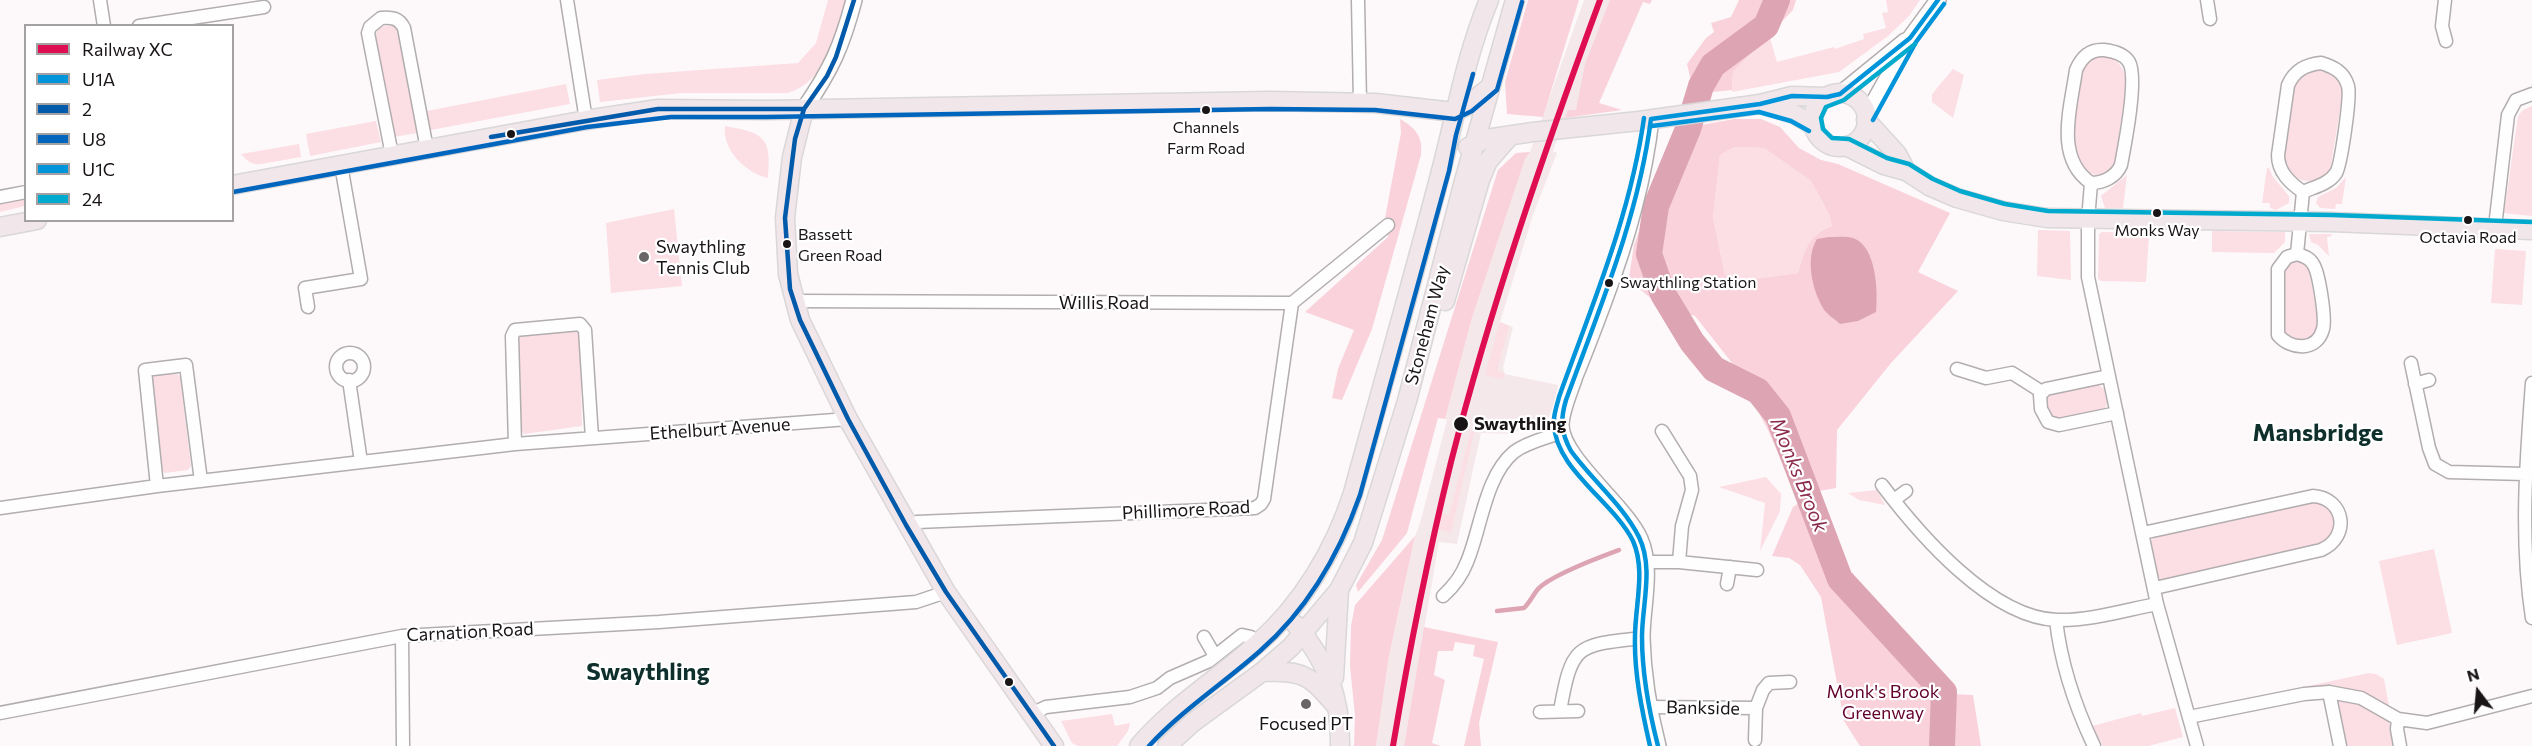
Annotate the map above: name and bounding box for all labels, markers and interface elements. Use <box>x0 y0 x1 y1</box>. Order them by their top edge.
legend <box>24 24 234 222</box>
text: Railway XC <box>82 38 173 60</box>
text: U1A <box>82 68 115 90</box>
text: 2 <box>82 98 92 120</box>
marker: Channels Farm Road <box>1200 104 1212 116</box>
place label: Channels Farm Road <box>1167 118 1245 156</box>
text: U8 <box>82 128 106 150</box>
unlabelled marker <box>505 128 517 140</box>
text: U1C <box>82 158 115 180</box>
text: 24 <box>82 188 102 210</box>
marker: Monks Way <box>2151 207 2163 219</box>
marker: Octavia Road <box>2462 214 2474 226</box>
place label: Monks Way <box>2115 221 2199 241</box>
place label: Bassett Green Road <box>798 225 882 263</box>
place label: Octavia Road <box>2420 228 2516 248</box>
place label: Swaythling Tennis Club <box>656 236 750 278</box>
marker: Bassett Green Road <box>781 238 793 250</box>
marker: Swaythling Tennis Club <box>637 250 651 264</box>
street label: Stoneham Way <box>1401 263 1453 387</box>
place label: Swaythling Station <box>1620 273 1756 293</box>
marker: Swaythling Station <box>1603 277 1615 289</box>
street label: Willis Road <box>1059 292 1149 314</box>
street label: Ethelburt Avenue <box>649 413 791 445</box>
place label: Swaythling <box>1474 413 1566 435</box>
water label: Monks Brook <box>1765 414 1833 536</box>
marker: Swaythling <box>1452 415 1470 433</box>
district label: Mansbridge <box>2252 419 2384 447</box>
street label: Phillimore Road <box>1121 496 1251 524</box>
street label: Carnation Road <box>406 618 534 646</box>
district label: Swaythling <box>586 658 710 686</box>
north arrow <box>2448 662 2508 722</box>
text: N <box>2465 663 2481 685</box>
unlabelled marker <box>1003 676 1015 688</box>
park label: Monk's Brook Greenway <box>1826 681 1940 724</box>
marker: Focused PT <box>1299 697 1313 711</box>
street label: Bankside <box>1666 697 1740 719</box>
place label: Focused PT <box>1259 713 1353 735</box>

